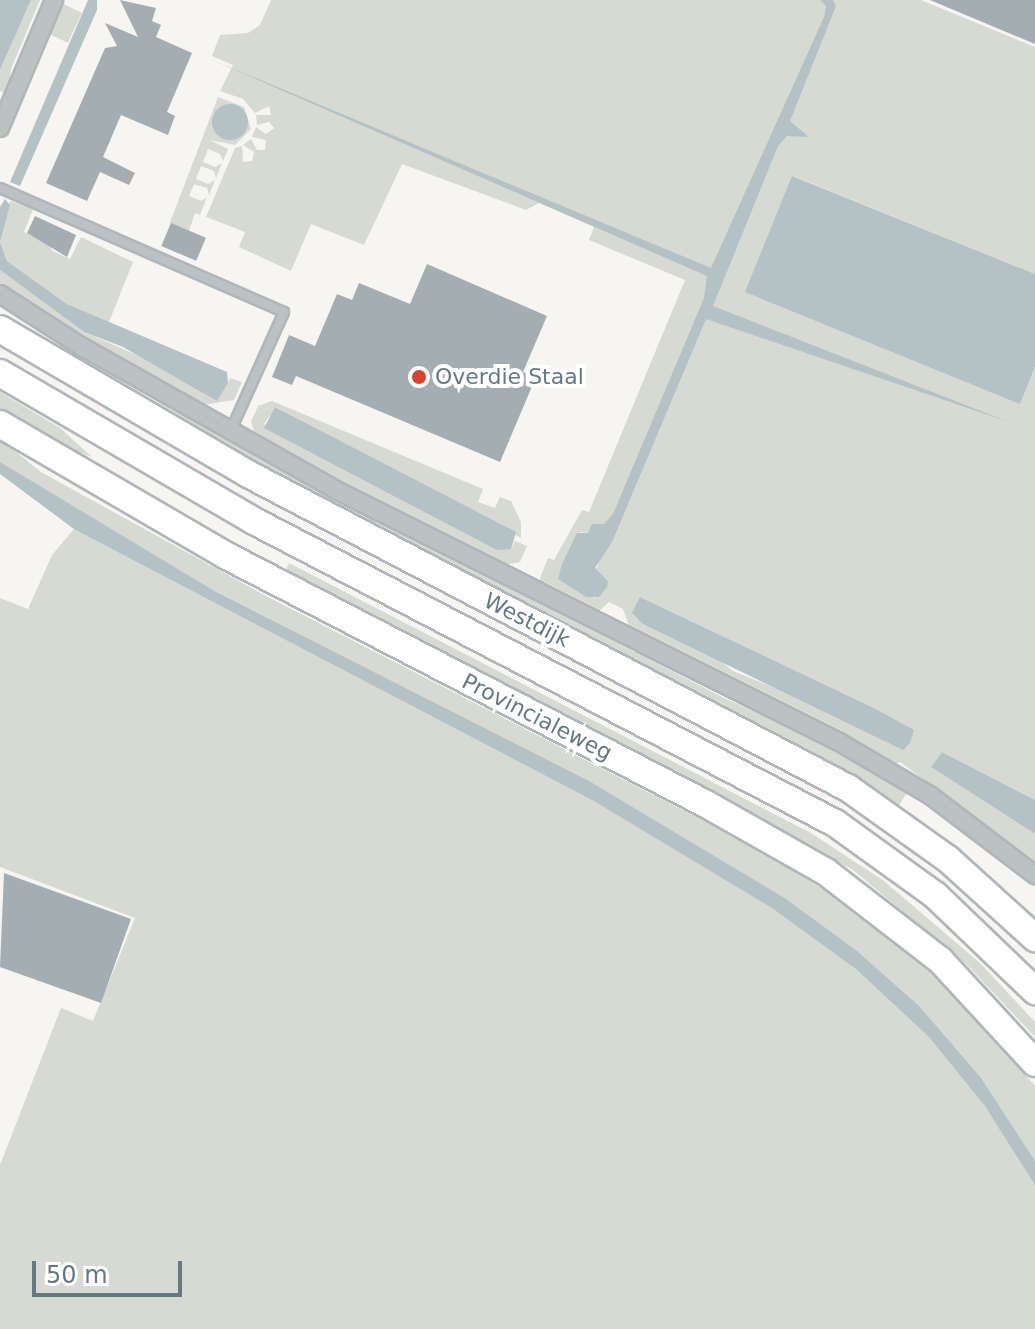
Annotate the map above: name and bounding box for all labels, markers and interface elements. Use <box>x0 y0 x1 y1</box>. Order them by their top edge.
place label: Overdie Staal <box>435 364 584 390</box>
marker: Overdie Staal <box>410 368 428 386</box>
street label: Westdijk <box>480 587 574 653</box>
street label: Provincialeweg <box>458 668 616 766</box>
scale bar <box>36 1245 186 1295</box>
text: 50 m <box>46 1261 108 1289</box>

